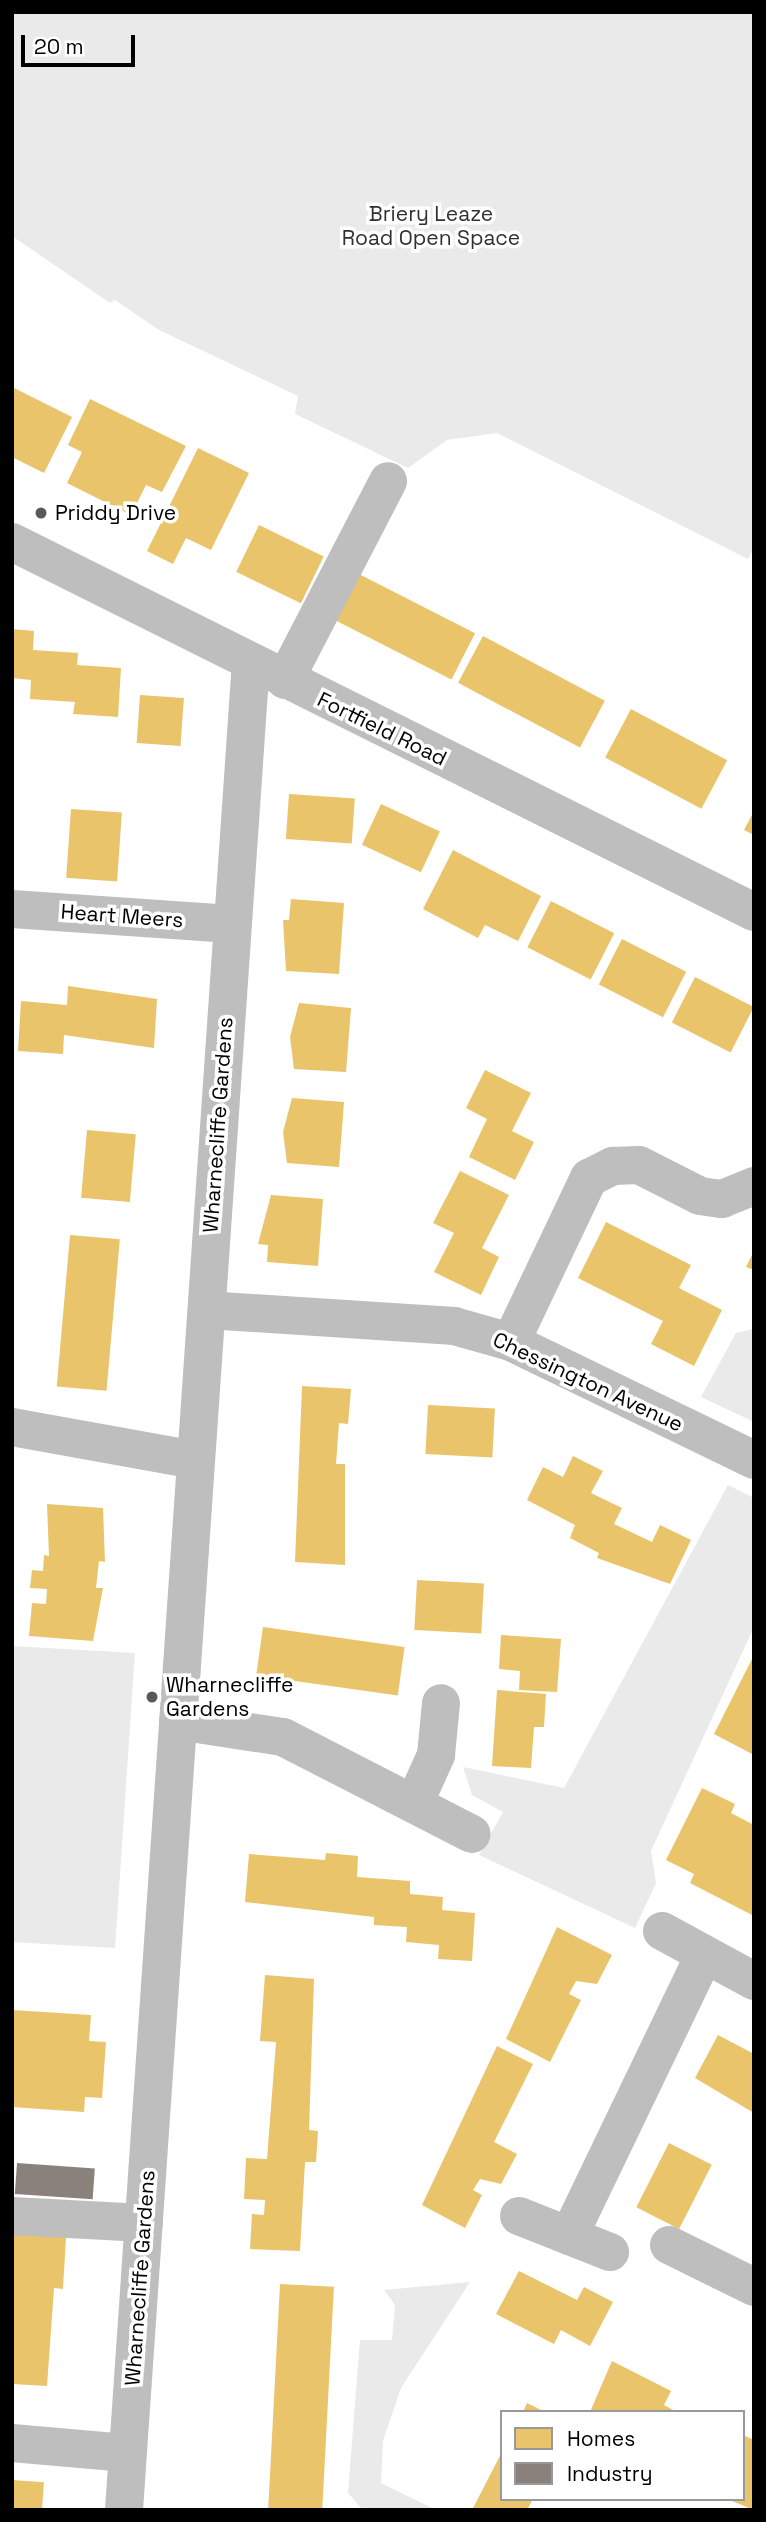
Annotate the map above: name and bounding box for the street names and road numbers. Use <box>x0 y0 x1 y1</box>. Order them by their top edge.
street label: Fortfield Road <box>313 687 451 771</box>
street label: Heart Meers <box>60 899 184 933</box>
street label: Wharnecliffe Gardens <box>198 1016 238 1234</box>
street label: Chessington Avenue <box>489 1327 687 1437</box>
street label: Wharnecliffe Gardens <box>120 2169 160 2387</box>

